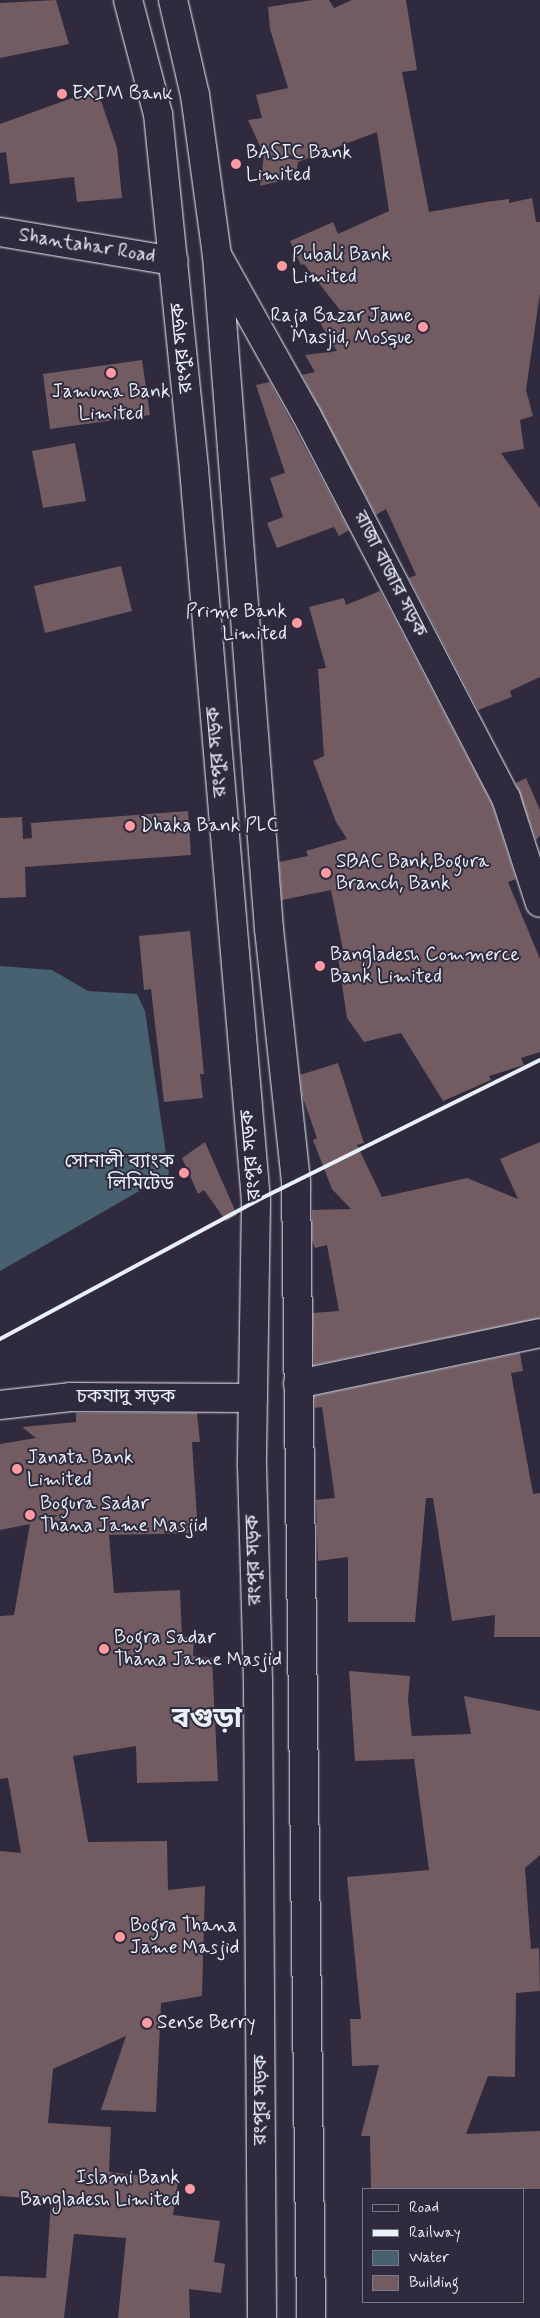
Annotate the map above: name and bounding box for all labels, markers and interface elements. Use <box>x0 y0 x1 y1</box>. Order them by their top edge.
place label: EXIM Bank <box>72 83 171 105</box>
marker: EXIM Bank <box>56 88 68 100</box>
place label: BASIC Bank Limited <box>246 142 350 186</box>
marker: BASIC Bank Limited <box>230 158 242 170</box>
street label: Shantahar Road <box>17 224 157 268</box>
place label: Pubali Bank Limited <box>292 244 391 288</box>
marker: Pubali Bank Limited <box>276 260 288 272</box>
street label: রংপুর সড়ক <box>166 302 198 394</box>
place label: Raja Bazar Jame Masjid, Mosque <box>267 305 413 349</box>
marker: Raja Bazar Jame Masjid, Mosque <box>417 321 429 333</box>
marker: Jamuna Bank Limited <box>105 367 117 379</box>
place label: Jamuna Bank Limited <box>52 381 170 425</box>
street label: রাজা বাজার সড়ক <box>349 507 431 641</box>
place label: Prime Bank Limited <box>187 601 287 645</box>
marker: Prime Bank Limited <box>291 617 303 629</box>
street label: রংপুর সড়ক <box>202 706 232 798</box>
place label: Dhaka Bank PLC <box>140 815 277 837</box>
marker: Dhaka Bank PLC <box>124 820 136 832</box>
place label: SBAC Bank,Bogura Branch, Bank <box>336 851 490 895</box>
marker: SBAC Bank,Bogura Branch, Bank <box>320 867 332 879</box>
place label: Bangladesh Commerce Bank Limited <box>330 944 519 988</box>
marker: Bangladesh Commerce Bank Limited <box>314 960 326 972</box>
street label: রংপুর সড়ক <box>236 1109 266 1201</box>
place label: সোনালী ব্যাংক লিমিটেড <box>65 1151 174 1195</box>
marker: সোনালী ব্যাংক লিমিটেড <box>178 1167 190 1179</box>
street label: চকযাদু সড়ক <box>77 1386 175 1408</box>
place label: Janata Bank Limited <box>27 1447 134 1491</box>
marker: Janata Bank Limited <box>11 1463 23 1475</box>
place label: Bogura Sadar Thana Jame Masjid <box>40 1493 204 1537</box>
marker: Bogura Sadar Thana Jame Masjid <box>24 1509 36 1521</box>
street label: রংপুর সড়ক <box>241 1514 267 1606</box>
place label: Bogra Sadar Thana Jame Masjid <box>114 1627 278 1671</box>
marker: Bogra Sadar Thana Jame Masjid <box>98 1643 110 1655</box>
district label: বগুড়া <box>172 1703 242 1737</box>
place label: Bogra Thana Jame Masjid <box>130 1915 236 1959</box>
marker: Bogra Thana Jame Masjid <box>114 1931 126 1943</box>
place label: Sense Berry <box>157 2012 256 2034</box>
marker: Sense Berry <box>141 2017 153 2029</box>
street label: রংপুর সড়ক <box>250 2055 272 2145</box>
place label: Islami Bank Bangladesh Limited <box>20 2167 180 2211</box>
marker: Islami Bank Bangladesh Limited <box>184 2183 196 2195</box>
legend <box>362 2188 525 2303</box>
text: Road <box>409 2198 439 2218</box>
text: Railway <box>409 2223 461 2243</box>
text: Water <box>409 2248 449 2268</box>
text: Building <box>409 2273 459 2293</box>

